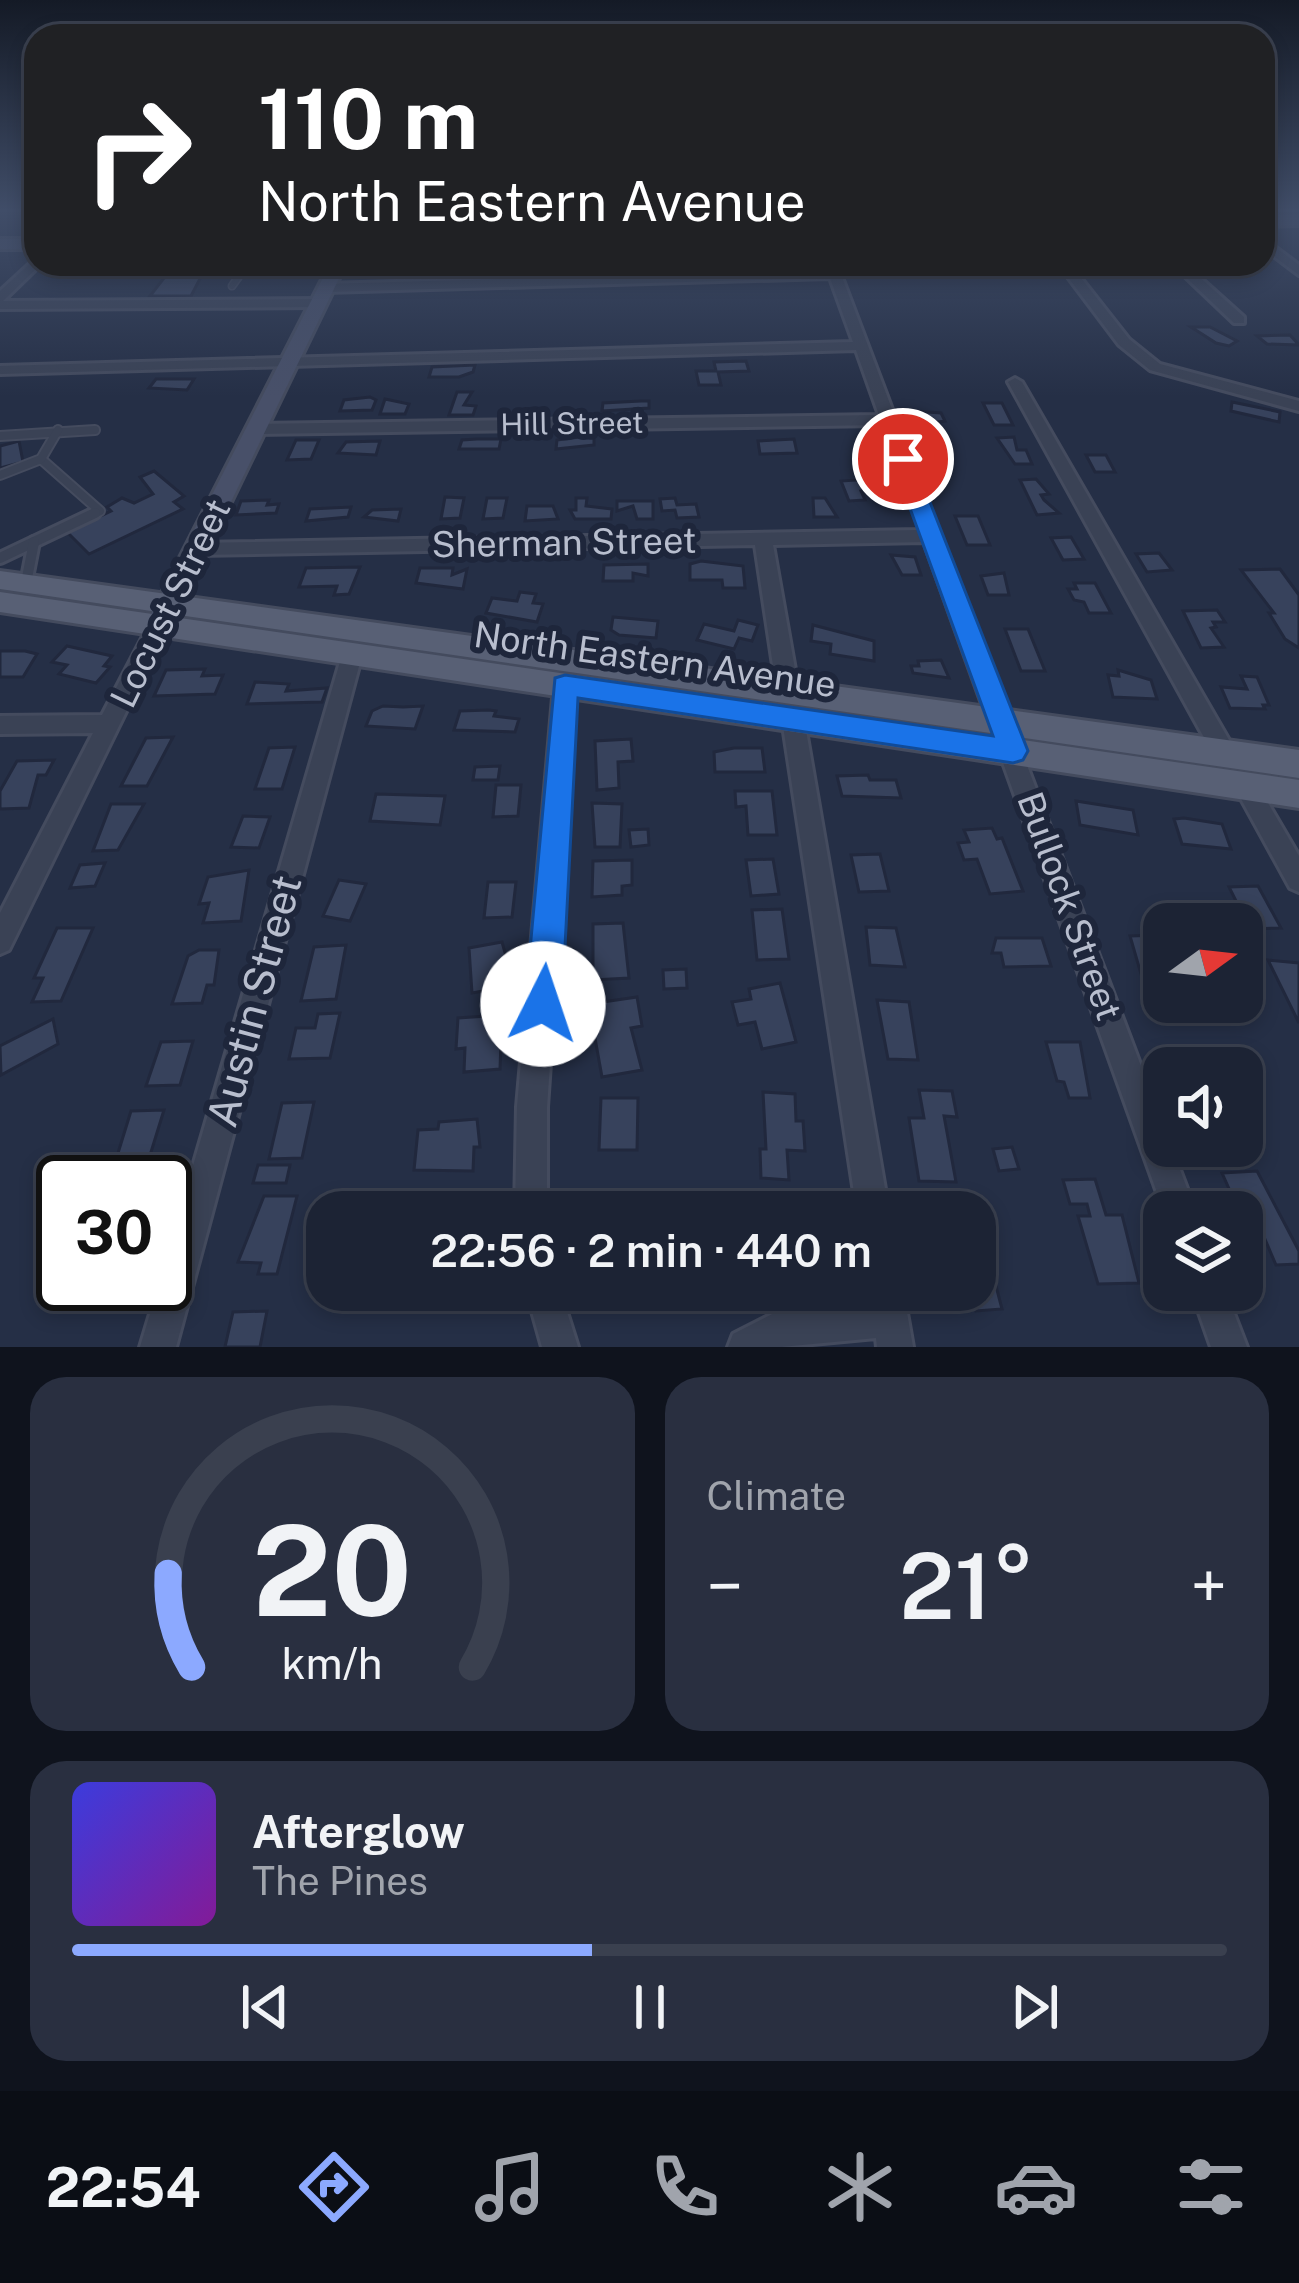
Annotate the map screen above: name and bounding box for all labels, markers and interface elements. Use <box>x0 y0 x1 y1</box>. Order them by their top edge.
text: 110 m <box>258 69 478 168</box>
icon: right <box>60 72 216 228</box>
text: North Eastern Avenue <box>258 170 806 233</box>
street label: Hill Street <box>500 404 644 442</box>
pin <box>852 408 954 510</box>
icon: arrive <box>870 426 936 492</box>
street label: Locust Street <box>101 492 239 714</box>
street label: Sherman Street <box>431 519 697 565</box>
street label: North Eastern Avenue <box>471 613 839 705</box>
street label: Bullock Street <box>1009 786 1131 1026</box>
street label: Austin Street <box>196 870 311 1132</box>
north arrow <box>1143 903 1263 1023</box>
map controls <box>1143 903 1263 1311</box>
position arrow <box>480 941 606 1067</box>
button: sound <box>1143 1047 1263 1167</box>
speed limit sign: 30 <box>36 1155 192 1311</box>
button: layers <box>1143 1191 1263 1311</box>
text: 22:56 · 2 min · 440 m <box>430 1224 872 1277</box>
text: Climate <box>707 1473 846 1519</box>
text: 20 <box>252 1497 412 1644</box>
text: 21° <box>899 1533 1034 1639</box>
text: − <box>707 1547 743 1625</box>
text: + <box>1190 1547 1227 1625</box>
text: km/h <box>282 1638 383 1689</box>
text: Afterglow <box>252 1805 465 1858</box>
text: The Pines <box>252 1858 428 1904</box>
icon: previous <box>232 1974 298 2040</box>
icon: pause <box>617 1974 683 2040</box>
icon: next <box>1002 1974 1068 2040</box>
icon: directions <box>292 2145 376 2229</box>
icon: music <box>468 2145 552 2229</box>
icon: phone <box>643 2145 727 2229</box>
icon: climate <box>818 2145 902 2229</box>
icon: car <box>994 2145 1078 2229</box>
icon: filters <box>1169 2145 1253 2229</box>
text: 22:54 <box>46 2156 201 2219</box>

